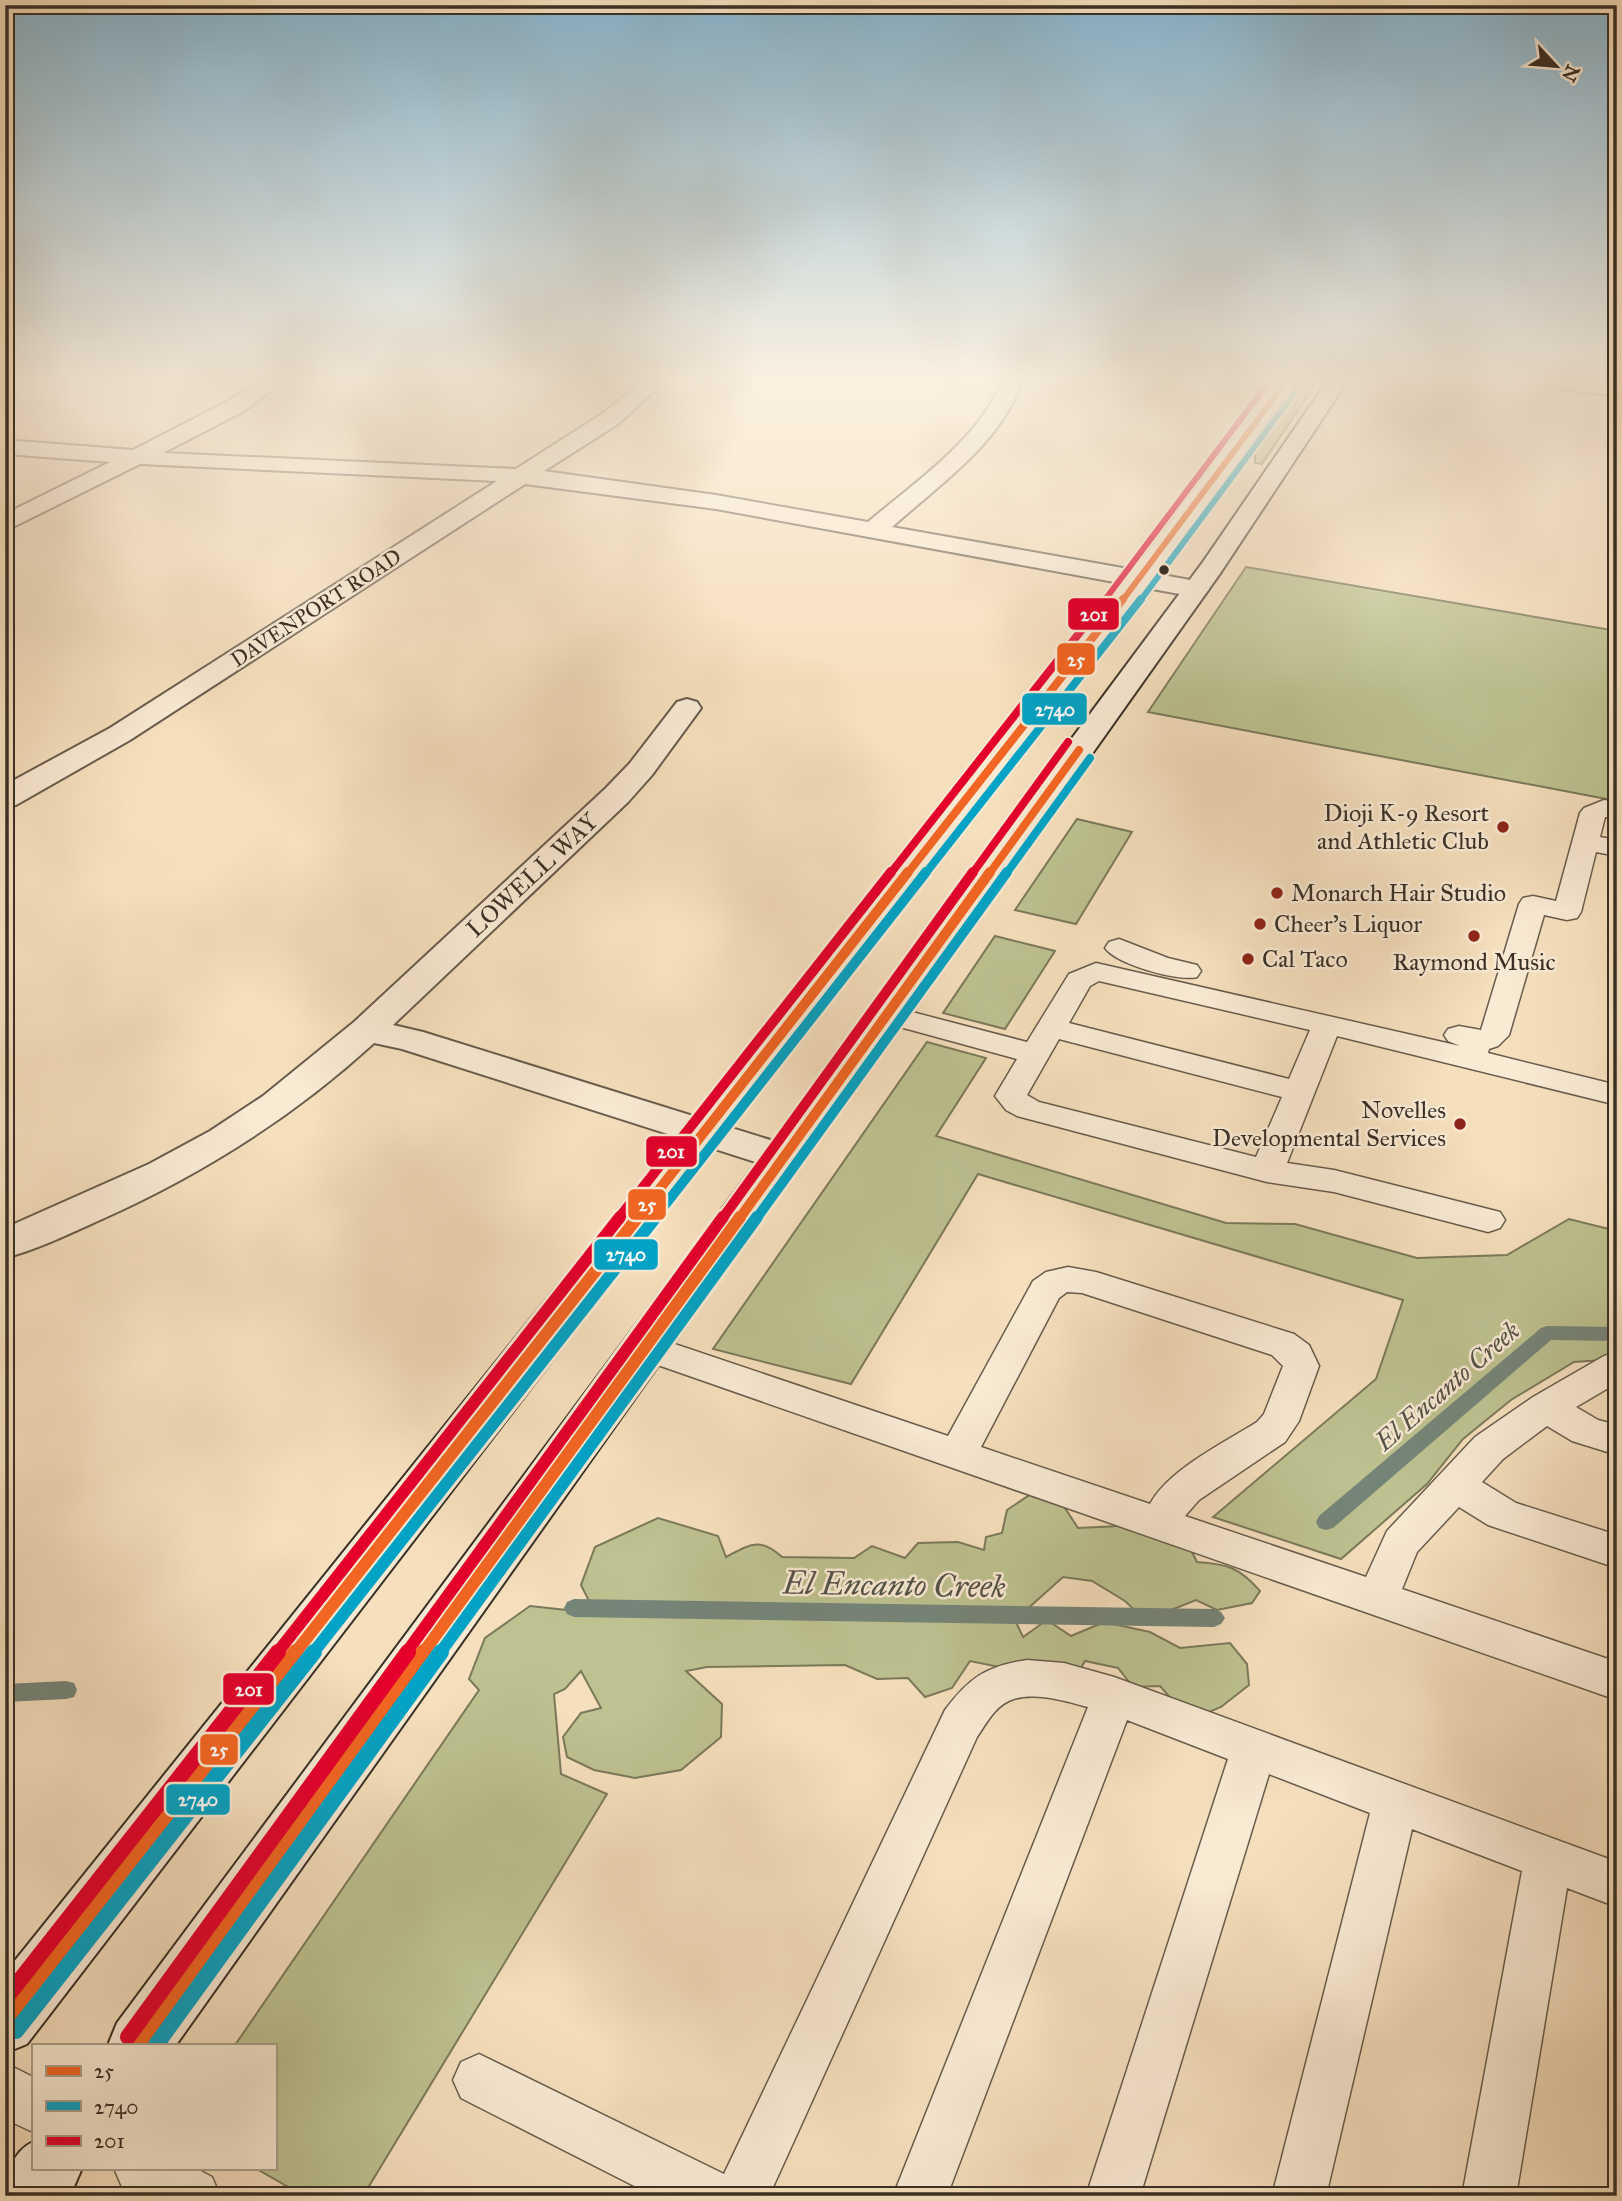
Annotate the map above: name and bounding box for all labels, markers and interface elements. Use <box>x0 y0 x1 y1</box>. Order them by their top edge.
north arrow <box>1520 32 1590 102</box>
text: N <box>1557 61 1585 86</box>
street label: DAVENPORT ROAD <box>226 543 406 673</box>
unlabelled marker <box>1157 563 1171 577</box>
line badge: 201 <box>1067 597 1120 631</box>
text: 201 <box>1080 603 1108 626</box>
line badge: 25 <box>1056 642 1096 676</box>
text: 25 <box>1067 648 1085 671</box>
line badge: 2740 <box>1021 692 1088 726</box>
text: 2740 <box>1035 698 1075 722</box>
place label: Dioji K-9 Resort and Athletic Club <box>1317 798 1490 856</box>
street label: LOWELL WAY <box>460 806 605 944</box>
marker: Dioji K-9 Resort and Athletic Club <box>1495 819 1511 835</box>
place label: Monarch Hair Studio <box>1291 878 1506 908</box>
marker: Monarch Hair Studio <box>1269 885 1285 901</box>
place label: Cheer's Liquor <box>1274 909 1422 939</box>
marker: Cheer's Liquor <box>1252 916 1268 932</box>
marker: Raymond Music <box>1466 928 1482 944</box>
place label: Cal Taco <box>1262 944 1348 974</box>
place label: Raymond Music <box>1392 947 1556 977</box>
marker: Cal Taco <box>1240 951 1256 967</box>
place label: Novelles Developmental Services <box>1212 1095 1446 1153</box>
marker: Novelles Developmental Services <box>1452 1116 1468 1132</box>
line badge: 201 <box>645 1135 698 1168</box>
text: 201 <box>657 1140 685 1163</box>
line badge: 25 <box>627 1188 667 1221</box>
text: 25 <box>638 1193 656 1216</box>
line badge: 2740 <box>593 1238 659 1271</box>
text: 2740 <box>606 1243 646 1267</box>
water label: El Encanto Creek <box>1367 1314 1526 1458</box>
water label: El Encanto Creek <box>781 1564 1006 1606</box>
line badge: 201 <box>222 1672 275 1706</box>
text: 201 <box>235 1678 263 1701</box>
line badge: 25 <box>199 1733 239 1766</box>
text: 25 <box>210 1738 228 1761</box>
line badge: 2740 <box>165 1783 231 1816</box>
text: 2740 <box>178 1788 218 1812</box>
legend <box>32 2044 276 2170</box>
text: 25 <box>94 2058 114 2084</box>
text: 2740 <box>94 2094 138 2120</box>
text: 201 <box>94 2128 125 2154</box>

